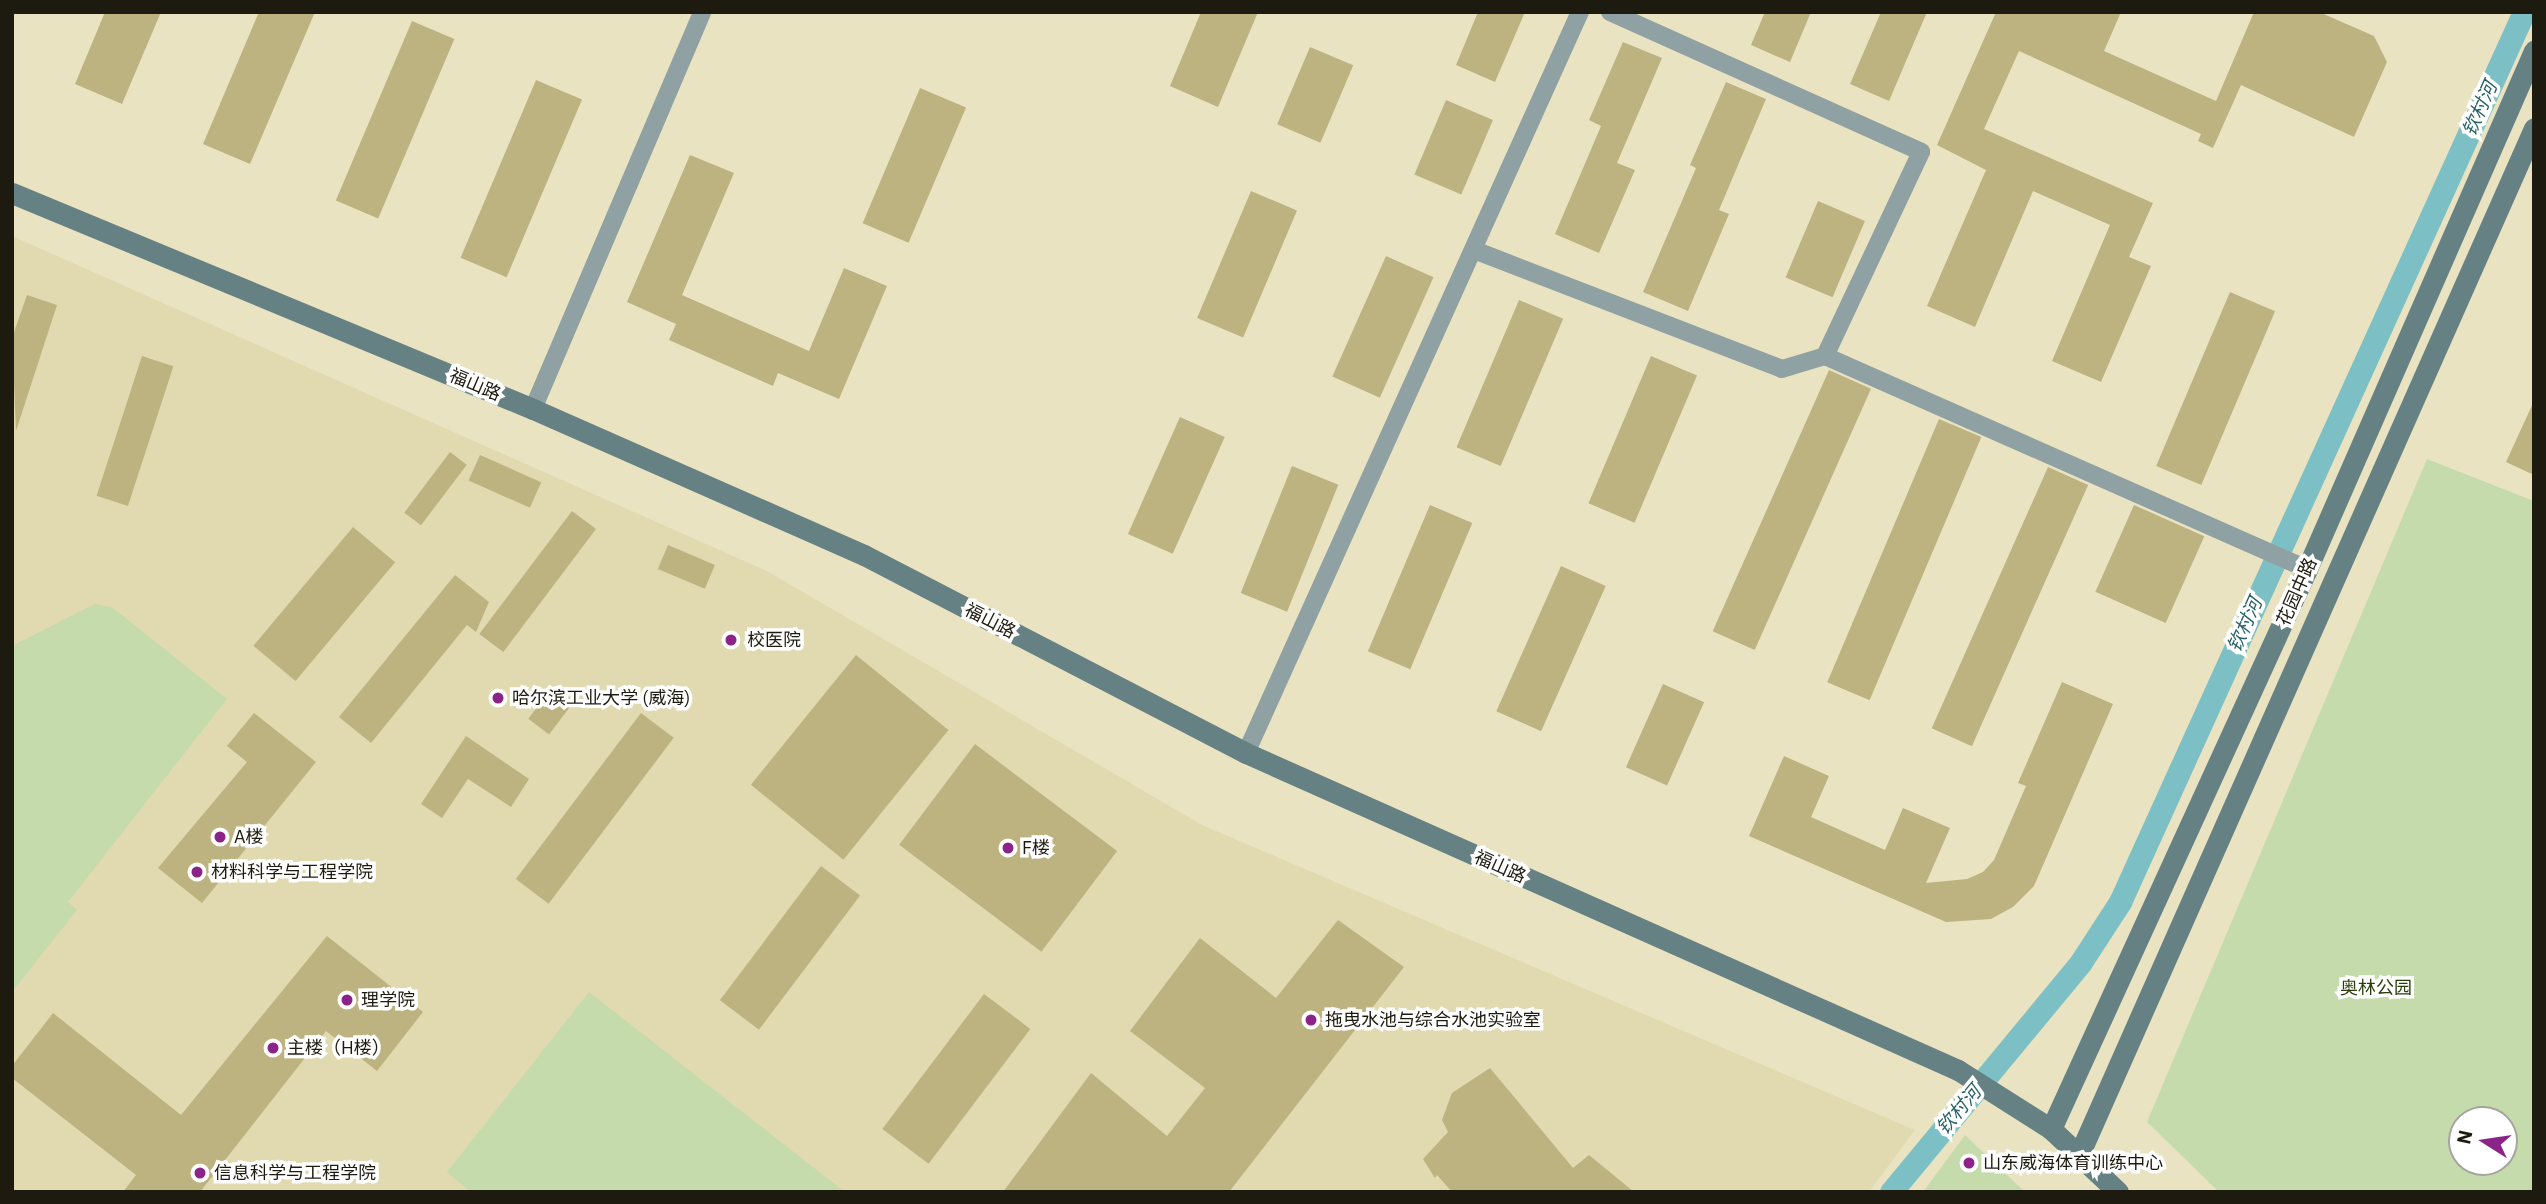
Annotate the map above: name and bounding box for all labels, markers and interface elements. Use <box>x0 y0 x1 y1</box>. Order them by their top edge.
water label: 钦村河 <box>2458 78 2502 140</box>
street label: 福山路 <box>446 365 504 405</box>
street label: 花园中路 <box>2272 555 2322 629</box>
water label: 钦村河 <box>2223 594 2267 656</box>
street label: 福山路 <box>961 599 1019 643</box>
place label: 校医院 <box>747 629 801 651</box>
marker: 校医院 <box>721 630 741 650</box>
place label: 哈尔滨工业大学 (威海) <box>512 687 690 709</box>
marker: 哈尔滨工业大学 (威海) <box>490 690 506 706</box>
place label: A楼 <box>234 826 264 848</box>
marker: A楼 <box>212 829 228 845</box>
place label: F楼 <box>1022 837 1050 859</box>
marker: F楼 <box>1000 840 1016 856</box>
street label: 福山路 <box>1471 846 1529 888</box>
place label: 材料科学与工程学院 <box>211 861 373 883</box>
marker: 材料科学与工程学院 <box>189 864 205 880</box>
park label: 奥林公园 <box>2340 977 2412 999</box>
place label: 理学院 <box>361 989 415 1011</box>
marker: 理学院 <box>339 992 355 1008</box>
place label: 拖曳水池与综合水池实验室 <box>1325 1009 1541 1031</box>
marker: 拖曳水池与综合水池实验室 <box>1303 1012 1319 1028</box>
place label: 主楼（H楼） <box>287 1037 390 1059</box>
marker: 主楼（H楼） <box>265 1040 281 1056</box>
water label: 钦村河 <box>1932 1081 1986 1139</box>
north arrow <box>2448 1106 2518 1176</box>
text: N <box>2451 1128 2478 1146</box>
place label: 山东威海体育训练中心 <box>1983 1152 2163 1174</box>
marker: 山东威海体育训练中心 <box>1961 1155 1977 1171</box>
place label: 信息科学与工程学院 <box>214 1162 376 1184</box>
marker: 信息科学与工程学院 <box>192 1165 208 1181</box>

